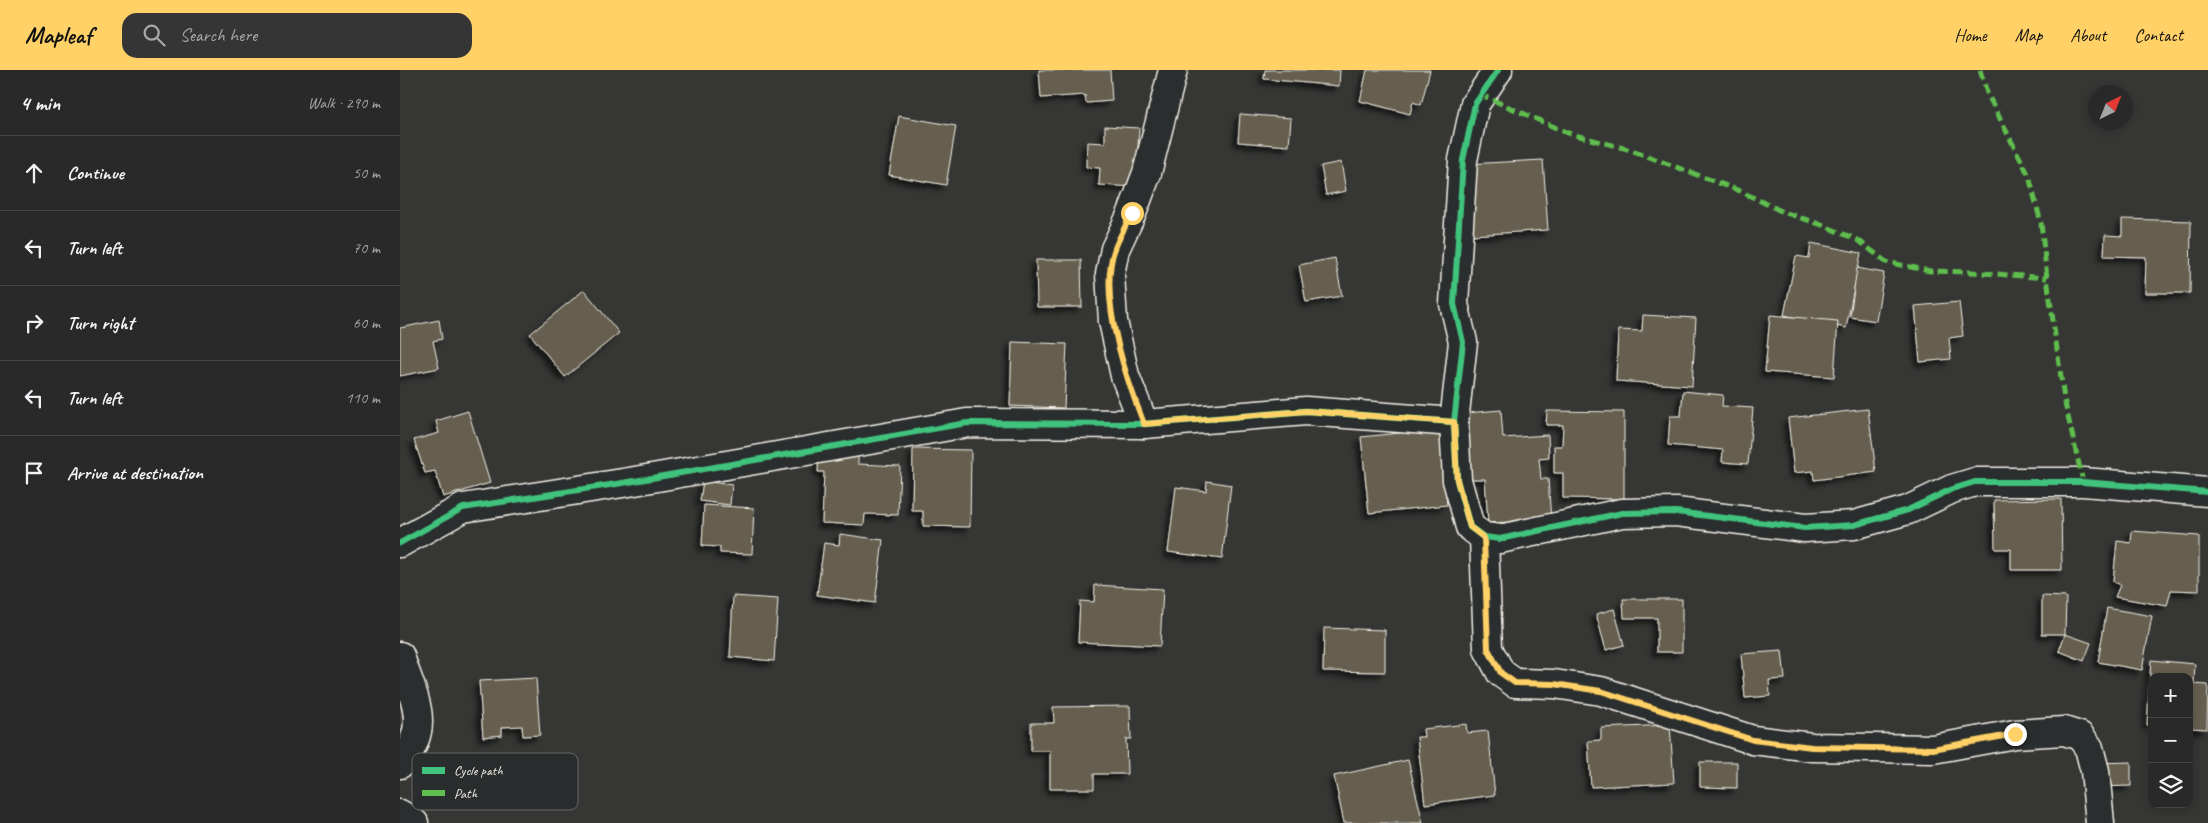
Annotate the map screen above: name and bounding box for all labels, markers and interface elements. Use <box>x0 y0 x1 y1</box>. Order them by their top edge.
search box <box>122 13 472 58</box>
text: Mapleaf <box>25 20 92 50</box>
icon: search <box>140 21 168 49</box>
text: Search here <box>180 23 257 47</box>
text: Home <box>1954 24 1987 46</box>
text: Map <box>2015 24 2042 46</box>
text: About <box>2070 24 2106 46</box>
text: Contact <box>2134 24 2183 46</box>
north arrow <box>2088 85 2133 130</box>
text: 4 min <box>20 90 60 116</box>
text: Walk · 290 m <box>308 93 380 113</box>
icon: ahead <box>20 159 48 187</box>
text: Continue <box>67 161 124 185</box>
text: 50 m <box>353 163 380 183</box>
route start <box>1121 202 1144 225</box>
icon: left <box>20 234 48 262</box>
text: Turn left <box>67 236 122 260</box>
text: 70 m <box>353 238 380 258</box>
icon: right <box>20 309 48 337</box>
text: Turn right <box>67 311 134 335</box>
text: 60 m <box>353 313 380 333</box>
icon: left <box>20 384 48 412</box>
text: Turn left <box>67 386 122 410</box>
text: 110 m <box>346 388 380 408</box>
icon: arrive <box>20 459 48 487</box>
text: Arrive at destination <box>67 461 203 485</box>
map controls <box>2148 673 2193 808</box>
button: + <box>2148 673 2193 718</box>
button: − <box>2148 718 2193 763</box>
route end <box>2004 723 2027 746</box>
legend <box>412 753 578 810</box>
text: Cycle path <box>454 762 503 779</box>
button: layers <box>2148 763 2193 808</box>
text: Path <box>454 785 478 802</box>

